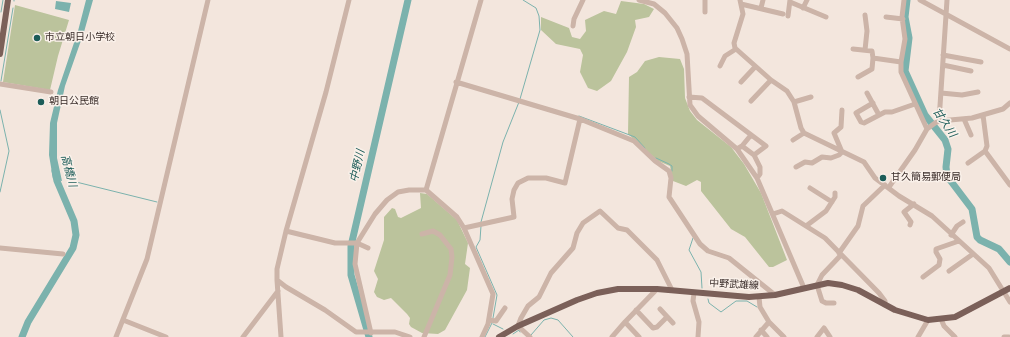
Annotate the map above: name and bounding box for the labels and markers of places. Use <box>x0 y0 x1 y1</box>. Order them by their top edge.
place label: 市立朝日小学校 <box>45 32 115 44</box>
marker: 市立朝日小学校 <box>32 33 42 43</box>
place label: 朝日公民館 <box>49 96 99 108</box>
marker: 朝日公民館 <box>36 97 46 107</box>
place label: 甘久簡易郵便局 <box>891 172 961 184</box>
marker: 甘久簡易郵便局 <box>878 173 888 183</box>

